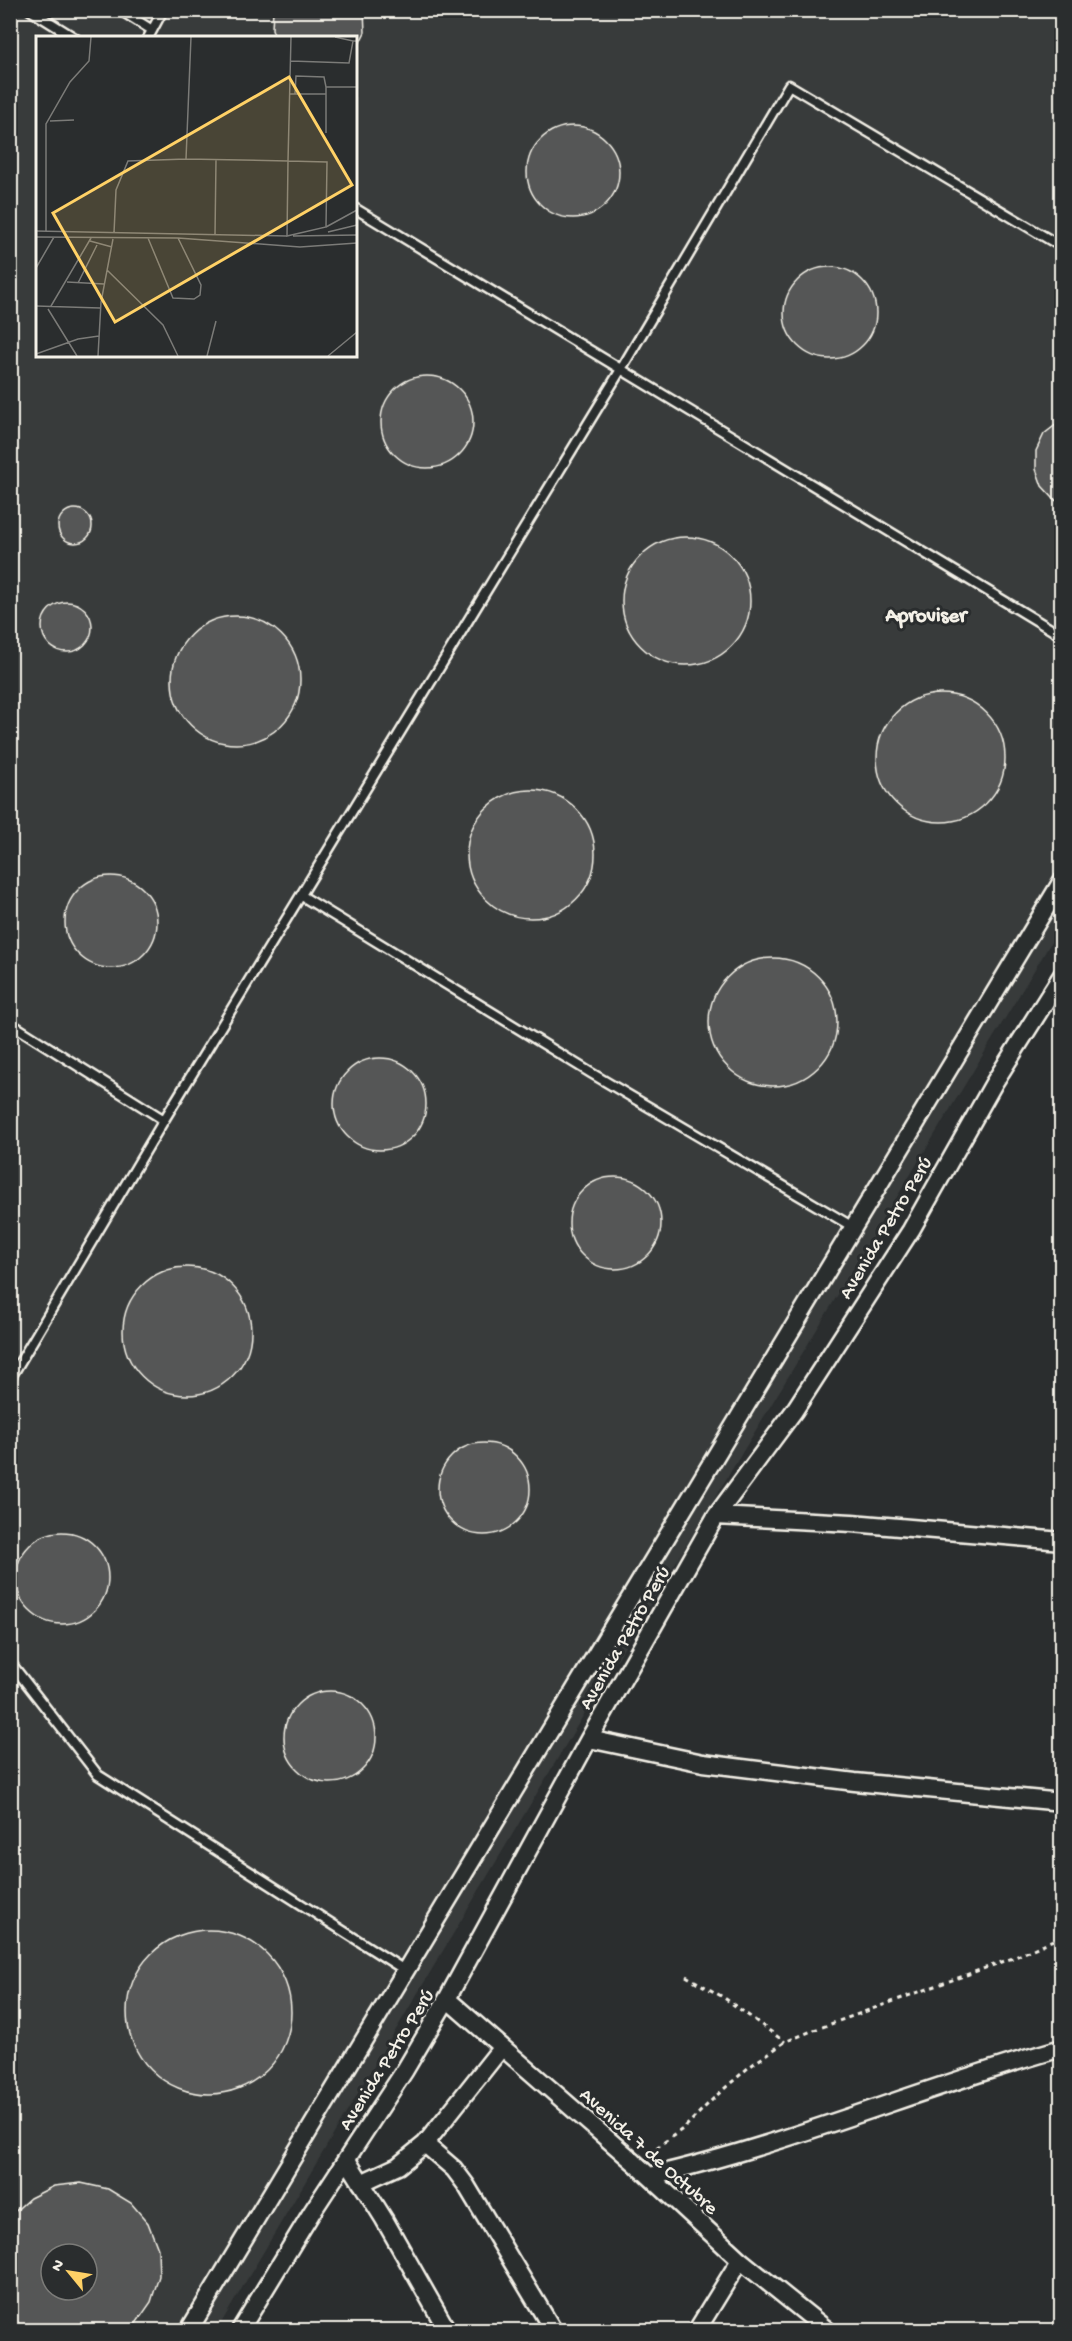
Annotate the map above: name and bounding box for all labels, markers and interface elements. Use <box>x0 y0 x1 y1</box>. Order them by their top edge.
inset map <box>36 36 357 357</box>
district label: Aproviser <box>885 605 969 630</box>
street label: Avenida Petro Perú <box>835 1153 939 1304</box>
street label: Avenida Petro Perú <box>576 1562 677 1715</box>
street label: Avenida Petro Perú <box>335 1986 441 2136</box>
street label: Avenida 7 de Octubre <box>574 2084 722 2221</box>
north arrow <box>39 2242 99 2302</box>
text: N <box>48 2257 70 2276</box>

